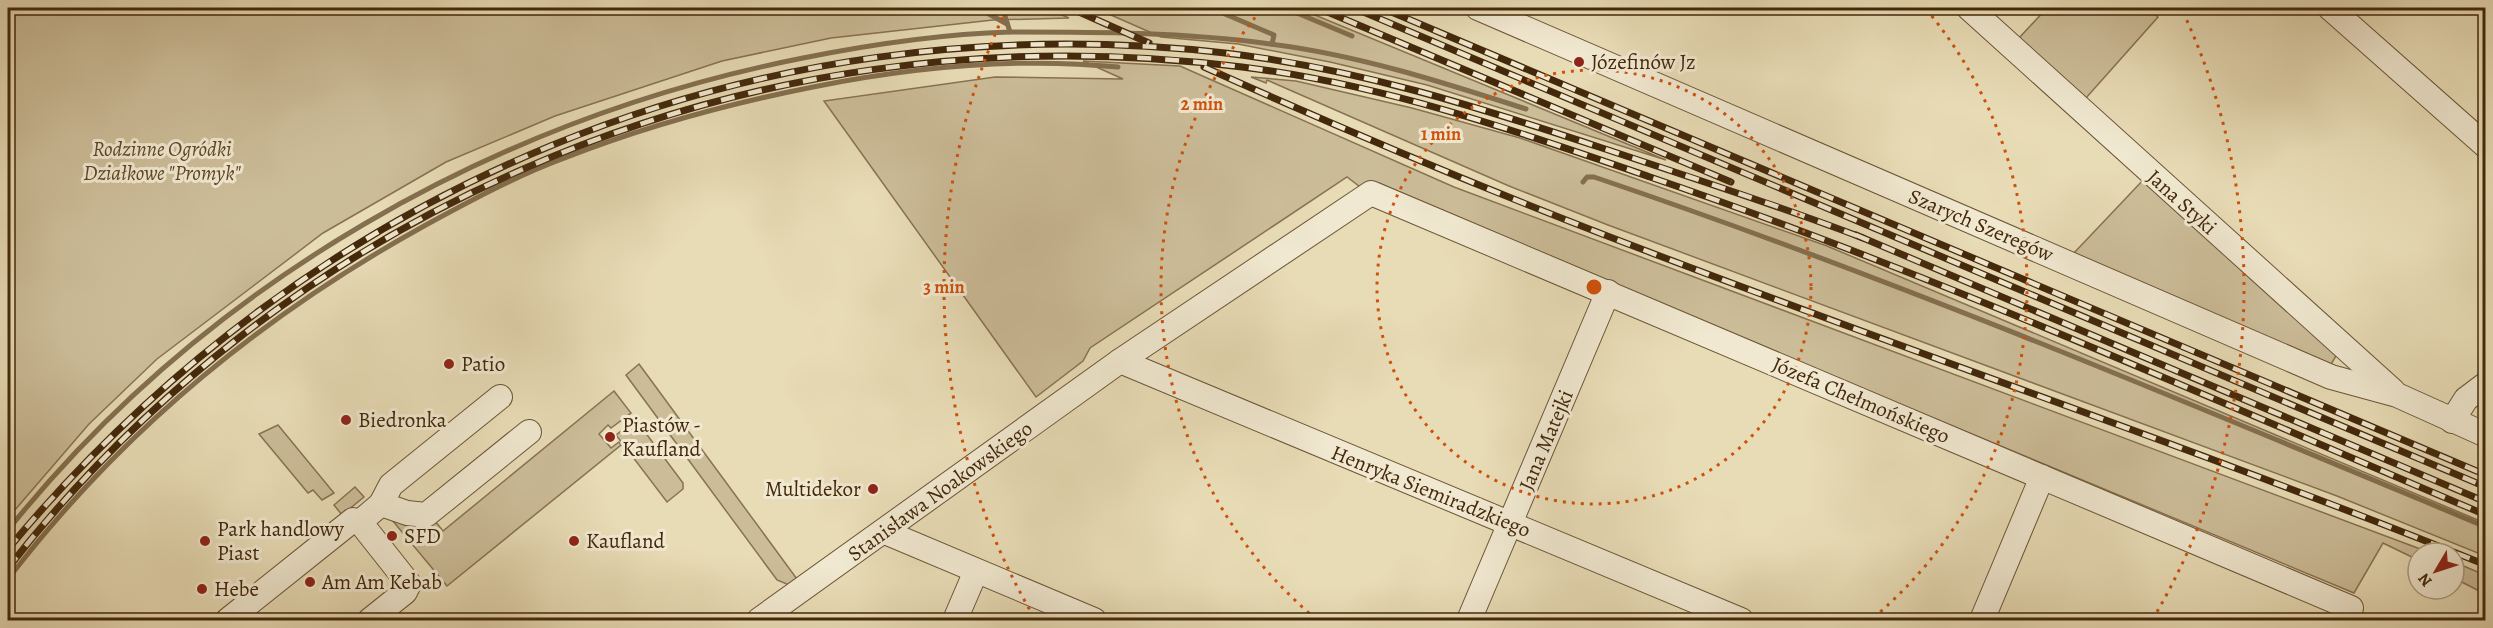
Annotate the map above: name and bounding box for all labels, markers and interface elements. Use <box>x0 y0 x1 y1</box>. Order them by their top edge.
place label: Józefinów Jz <box>1591 48 1696 76</box>
marker: Józefinów Jz <box>1572 55 1586 69</box>
text: 2 min <box>1181 92 1223 116</box>
text: 1 min <box>1421 122 1461 146</box>
park label: Rodzinne Ogródki Działkowe "Promyk" <box>83 135 241 187</box>
street label: Jana Styki <box>2141 163 2223 241</box>
street label: Szarych Szeregów <box>1904 182 2058 268</box>
text: 3 min <box>923 275 965 299</box>
centre of rings <box>1584 277 1604 297</box>
place label: Patio <box>461 350 505 378</box>
street label: Józefa Chełmońskiego <box>1768 350 1954 450</box>
marker: Patio <box>442 357 456 371</box>
street label: Jana Matejki <box>1512 385 1580 495</box>
place label: Biedronka <box>358 406 447 434</box>
place label: Piastów - Kaufland <box>622 411 701 463</box>
marker: Biedronka <box>339 413 353 427</box>
street label: Stanisława Noakowskiego <box>842 414 1038 568</box>
marker: Piastów - Kaufland <box>603 430 617 444</box>
street label: Henryka Siemiradzkiego <box>1327 438 1535 544</box>
place label: Multidekor <box>765 475 861 503</box>
marker: Multidekor <box>866 482 880 496</box>
place label: Park handlowy Piast <box>217 515 344 567</box>
place label: SFD <box>404 522 441 550</box>
place label: Kaufland <box>586 527 665 555</box>
marker: SFD <box>385 529 399 543</box>
marker: Park handlowy Piast <box>198 534 212 548</box>
marker: Kaufland <box>567 534 581 548</box>
north arrow <box>2406 541 2466 601</box>
place label: Am Am Kebab <box>321 568 442 596</box>
text: N <box>2413 568 2437 591</box>
place label: Hebe <box>214 575 259 603</box>
marker: Am Am Kebab <box>303 575 317 589</box>
marker: Hebe <box>195 582 209 596</box>

